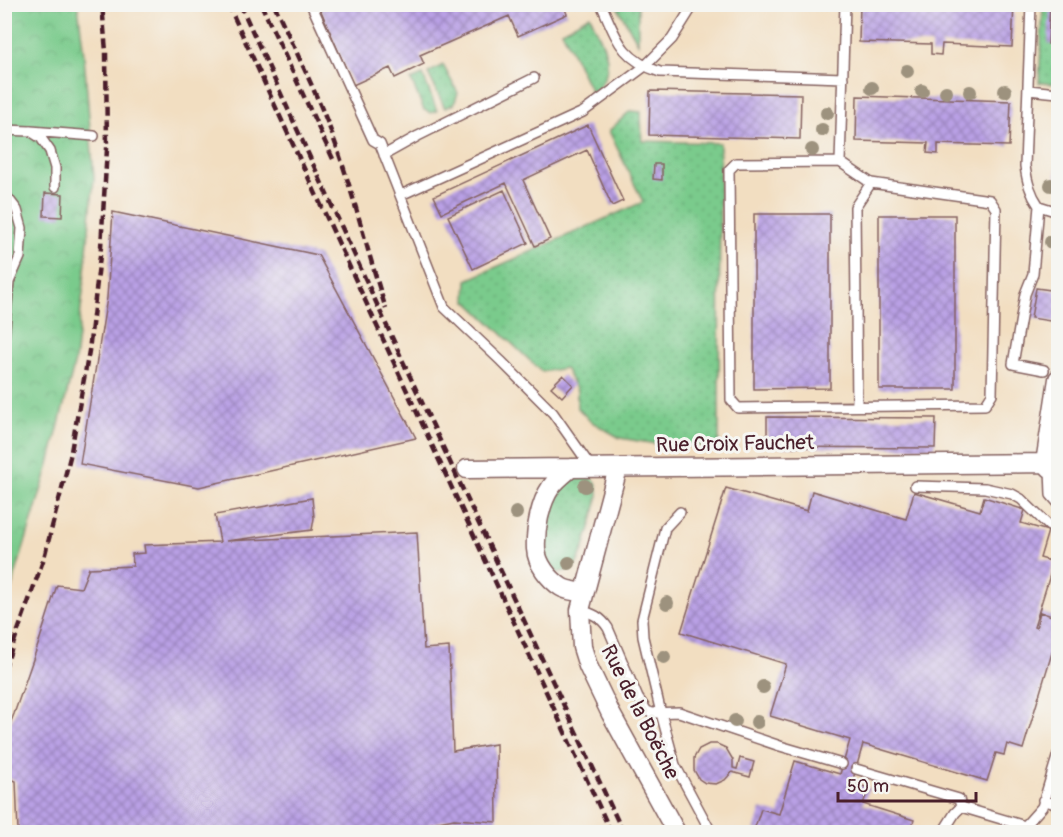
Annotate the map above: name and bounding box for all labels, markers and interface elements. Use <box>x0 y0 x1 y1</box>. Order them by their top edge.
street label: Rue Croix Fauchet <box>656 429 815 459</box>
street label: Rue de la Boëche <box>594 640 686 784</box>
scale bar <box>838 765 976 803</box>
text: 50 m <box>847 775 889 798</box>

